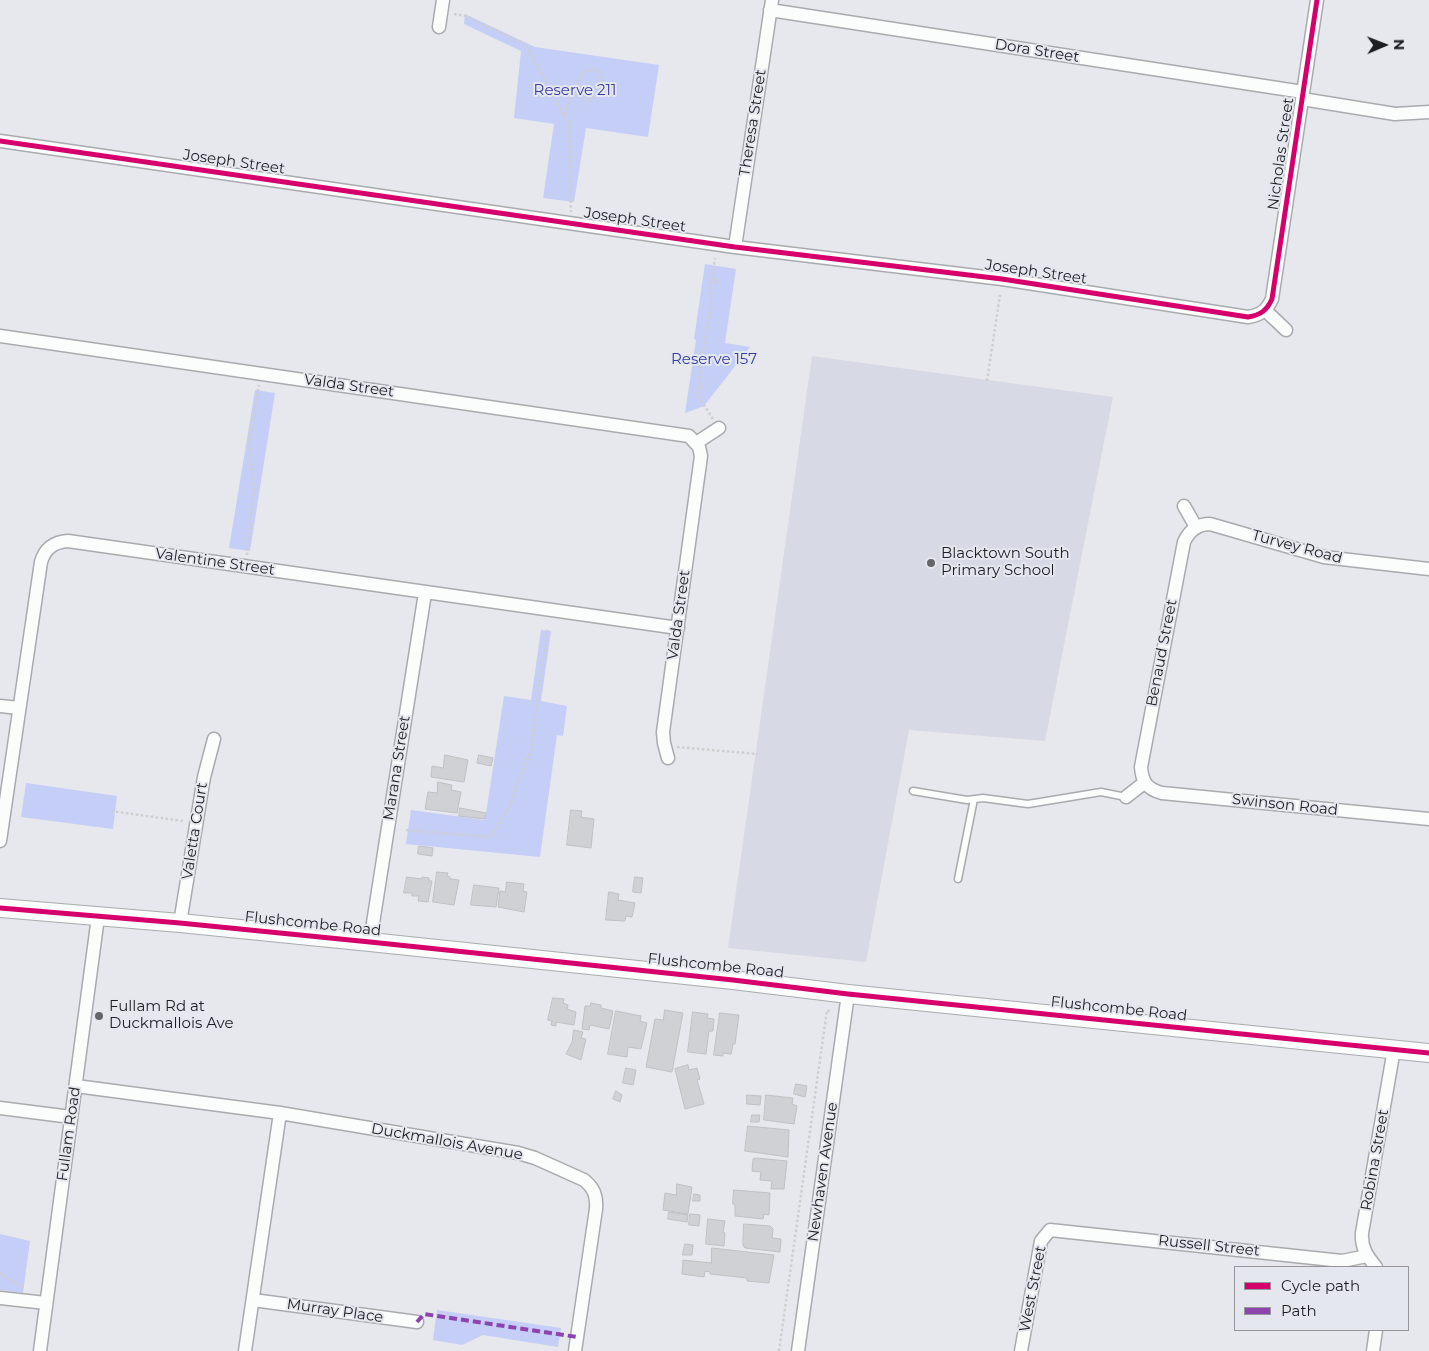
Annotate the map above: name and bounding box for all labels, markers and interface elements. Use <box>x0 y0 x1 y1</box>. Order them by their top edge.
north arrow <box>1359 20 1409 70</box>
street label: Dora Street <box>993 35 1081 67</box>
text: N <box>1390 39 1408 51</box>
street label: Theresa Street <box>736 68 770 178</box>
park label: Reserve 211 <box>534 82 616 100</box>
street label: Nicholas Street <box>1264 97 1298 211</box>
street label: Joseph Street <box>182 146 286 178</box>
street label: Joseph Street <box>583 204 687 236</box>
street label: Joseph Street <box>984 256 1088 288</box>
park label: Reserve 157 <box>671 351 757 369</box>
street label: Valda Street <box>303 371 395 401</box>
street label: Turvey Road <box>1250 526 1344 568</box>
street label: Valentine Street <box>154 545 276 579</box>
place label: Blacktown South Primary School <box>941 545 1070 580</box>
marker: Blacktown South Primary School <box>925 557 937 569</box>
street label: Valda Street <box>664 569 694 661</box>
street label: Benaud Street <box>1143 598 1181 708</box>
street label: Marana Street <box>380 714 414 822</box>
street label: Valetta Court <box>178 781 212 881</box>
street label: Swinson Road <box>1231 790 1339 820</box>
street label: Flushcombe Road <box>244 908 382 940</box>
street label: Flushcombe Road <box>647 950 785 982</box>
street label: Flushcombe Road <box>1050 993 1188 1025</box>
place label: Fullam Rd at Duckmallois Ave <box>109 998 234 1033</box>
marker: Fullam Rd at Duckmallois Ave <box>93 1010 105 1022</box>
street label: Fullam Road <box>53 1086 85 1182</box>
street label: Newhaven Avenue <box>804 1101 842 1243</box>
street label: Robina Street <box>1357 1108 1393 1212</box>
street label: Duckmallois Avenue <box>370 1120 524 1164</box>
street label: Russell Street <box>1157 1232 1261 1260</box>
street label: West Street <box>1016 1244 1050 1334</box>
legend <box>1234 1266 1409 1331</box>
text: Cycle path <box>1281 1276 1360 1295</box>
street label: Murray Place <box>286 1295 384 1327</box>
text: Path <box>1281 1301 1317 1320</box>

